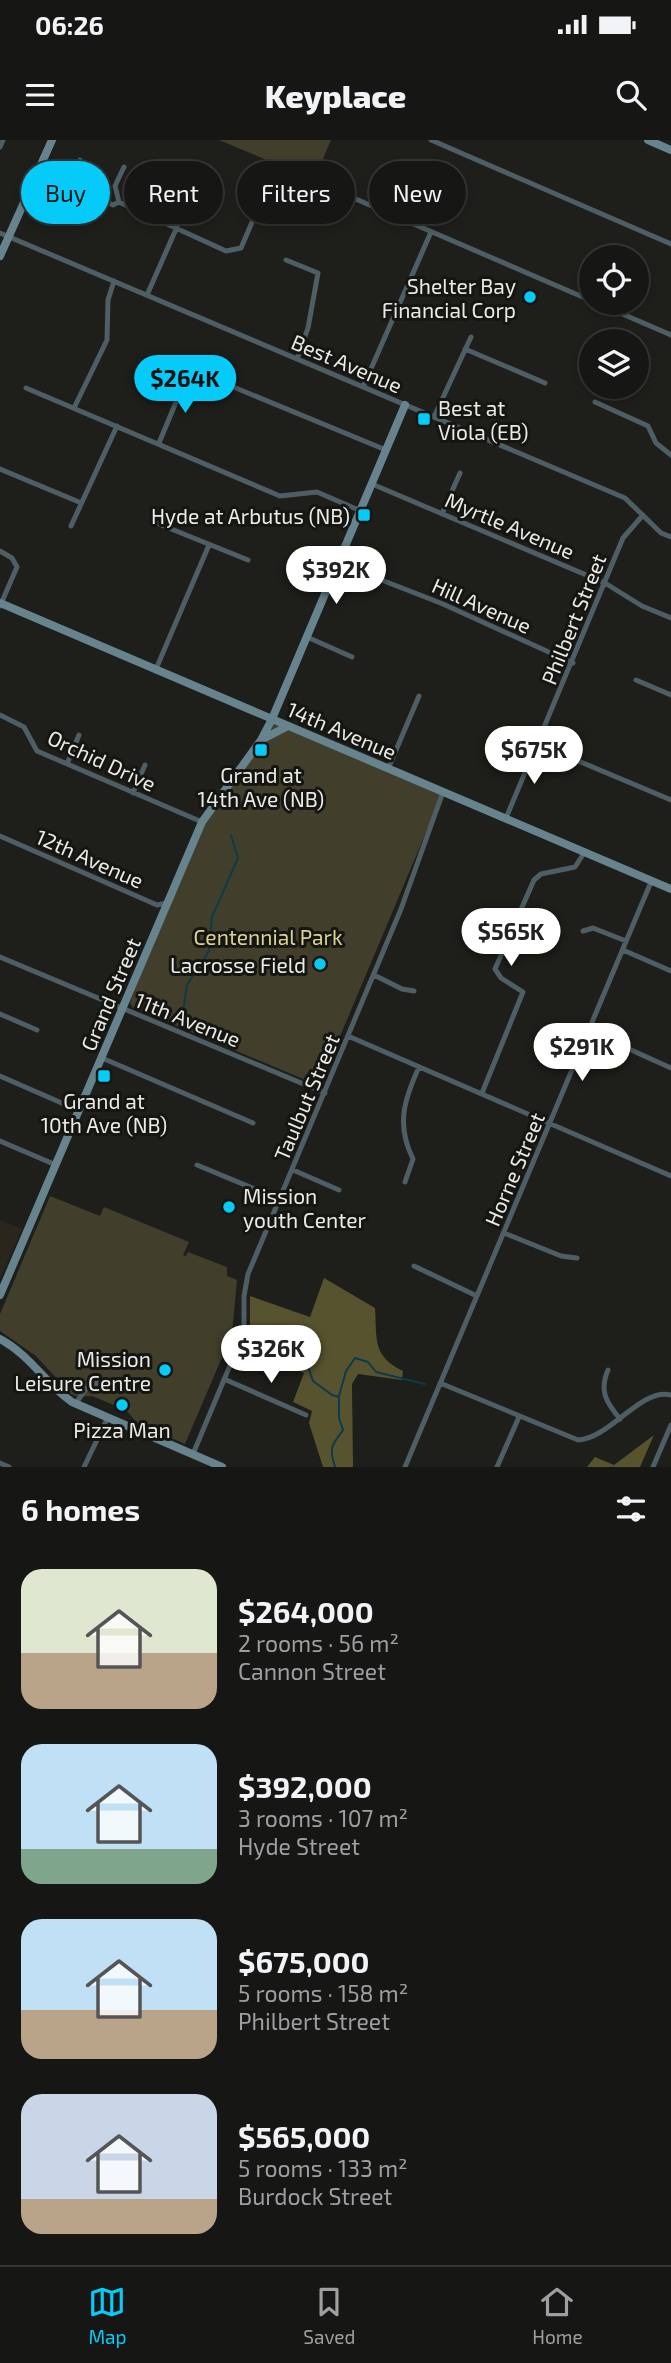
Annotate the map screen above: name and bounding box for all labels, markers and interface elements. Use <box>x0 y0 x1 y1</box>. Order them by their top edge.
text: 06:26 <box>35 9 104 40</box>
icon: menu <box>21 76 59 114</box>
text: Keyplace <box>265 76 406 114</box>
icon: search <box>612 76 650 114</box>
chip: Buy <box>21 161 110 224</box>
chip: Rent <box>124 161 223 224</box>
chip: Filters <box>237 161 355 224</box>
chip: New <box>369 161 466 224</box>
map controls <box>579 245 649 399</box>
button: locate <box>579 245 649 315</box>
place label: Shelter Bay Financial Corp <box>382 273 516 322</box>
marker: Shelter Bay Financial Corp <box>522 289 538 305</box>
street label: Best Avenue <box>288 329 406 397</box>
button: layers <box>579 329 649 399</box>
pin: $264K <box>136 356 234 415</box>
text: $264K <box>150 364 220 392</box>
place label: Best at Viola (EB) <box>438 395 529 444</box>
marker: Best at Viola (EB) <box>416 411 432 427</box>
street label: Myrtle Avenue <box>442 487 578 563</box>
place label: Hyde at Arbutus (NB) <box>151 503 350 528</box>
marker: Hyde at Arbutus (NB) <box>356 507 372 523</box>
pin: $392K <box>287 546 385 606</box>
street label: Philbert Street <box>535 550 611 688</box>
text: $392K <box>302 555 370 583</box>
street label: Hill Avenue <box>429 572 535 638</box>
street label: 14th Avenue <box>284 696 400 764</box>
street label: Orchid Drive <box>44 724 160 796</box>
pin: $675K <box>485 726 583 786</box>
text: $675K <box>501 735 567 763</box>
marker: Grand at 14th Ave (NB) <box>253 742 269 758</box>
place label: Grand at 14th Ave (NB) <box>198 762 324 811</box>
street label: 12th Avenue <box>32 823 148 893</box>
pin: $565K <box>462 908 560 968</box>
text: $565K <box>478 917 544 945</box>
park label: Centennial Park <box>193 924 343 949</box>
street label: Grand Street <box>75 934 145 1054</box>
place label: Lacrosse Field <box>170 952 306 977</box>
marker: Lacrosse Field <box>312 956 328 972</box>
street label: 11th Avenue <box>132 987 244 1051</box>
pin: $291K <box>533 1024 631 1083</box>
street label: Taulbut Street <box>268 1030 344 1164</box>
text: $291K <box>550 1032 614 1060</box>
marker: Grand at 10th Ave (NB) <box>96 1068 112 1084</box>
place label: Grand at 10th Ave (NB) <box>41 1088 167 1137</box>
street label: Horne Street <box>479 1108 549 1230</box>
place label: Mission youth Center <box>243 1183 366 1232</box>
marker: Mission youth Center <box>221 1199 237 1215</box>
pin: $326K <box>222 1326 320 1385</box>
text: $326K <box>237 1334 305 1362</box>
place label: Mission Leisure Centre <box>14 1346 151 1395</box>
marker: Mission Leisure Centre <box>157 1362 173 1378</box>
marker: Pizza Man <box>114 1397 130 1413</box>
place label: Pizza Man <box>73 1417 171 1442</box>
icon: filters <box>612 1490 650 1528</box>
text: 6 homes <box>21 1491 140 1527</box>
text: $264,000 <box>238 1593 374 1629</box>
icon: home <box>77 1597 161 1681</box>
text: 2 rooms · 56 m² <box>238 1629 399 1657</box>
text: Cannon Street <box>238 1657 386 1685</box>
text: $392,000 <box>238 1768 372 1804</box>
icon: home <box>77 1772 161 1856</box>
text: 3 rooms · 107 m² <box>238 1804 408 1832</box>
text: Hyde Street <box>238 1832 360 1860</box>
text: $675,000 <box>238 1943 370 1979</box>
icon: home <box>77 1947 161 2031</box>
text: 5 rooms · 158 m² <box>238 1979 408 2007</box>
text: Philbert Street <box>238 2007 390 2035</box>
text: $565,000 <box>238 2118 370 2154</box>
icon: home <box>77 2122 161 2206</box>
text: 5 rooms · 133 m² <box>238 2154 408 2182</box>
text: Burdock Street <box>238 2182 392 2210</box>
tab: Map <box>88 2283 127 2348</box>
tab: Saved <box>303 2283 355 2348</box>
tab: Home <box>532 2283 583 2348</box>

